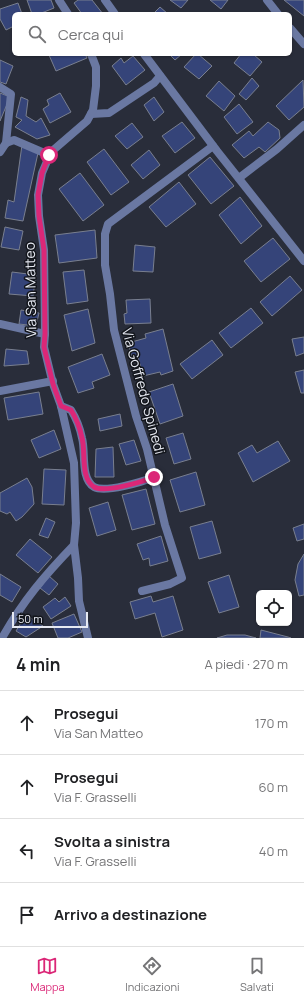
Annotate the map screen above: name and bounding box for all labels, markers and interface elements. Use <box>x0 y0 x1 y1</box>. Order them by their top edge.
search box <box>12 12 292 56</box>
icon: search <box>26 23 48 45</box>
text: Cerca qui <box>58 24 124 45</box>
route start <box>40 146 58 164</box>
street label: Via San Matteo <box>20 242 40 338</box>
street label: Via Goffredo Spinedi <box>118 326 170 456</box>
route end <box>145 468 163 486</box>
map controls <box>256 590 292 626</box>
button: locate <box>256 590 292 626</box>
scale bar <box>12 610 88 629</box>
text: 50 m <box>18 611 43 626</box>
text: 4 min <box>16 653 60 676</box>
text: A piedi · 270 m <box>204 655 288 673</box>
text: Prosegui <box>54 703 118 724</box>
icon: ahead <box>16 712 38 734</box>
text: 170 m <box>255 714 288 732</box>
text: Via San Matteo <box>54 724 143 742</box>
text: Prosegui <box>54 767 118 788</box>
icon: ahead <box>16 776 38 798</box>
text: 60 m <box>258 778 288 796</box>
text: Via F. Grasselli <box>54 788 137 806</box>
text: Svolta a sinistra <box>54 831 170 852</box>
icon: left <box>16 840 38 862</box>
text: 40 m <box>259 842 288 860</box>
text: Via F. Grasselli <box>54 852 137 870</box>
icon: arrive <box>16 904 38 926</box>
text: Arrivo a destinazione <box>54 904 207 925</box>
tab: Mappa <box>30 955 65 994</box>
tab: Indicazioni <box>125 955 180 994</box>
tab: Salvati <box>240 955 274 994</box>

